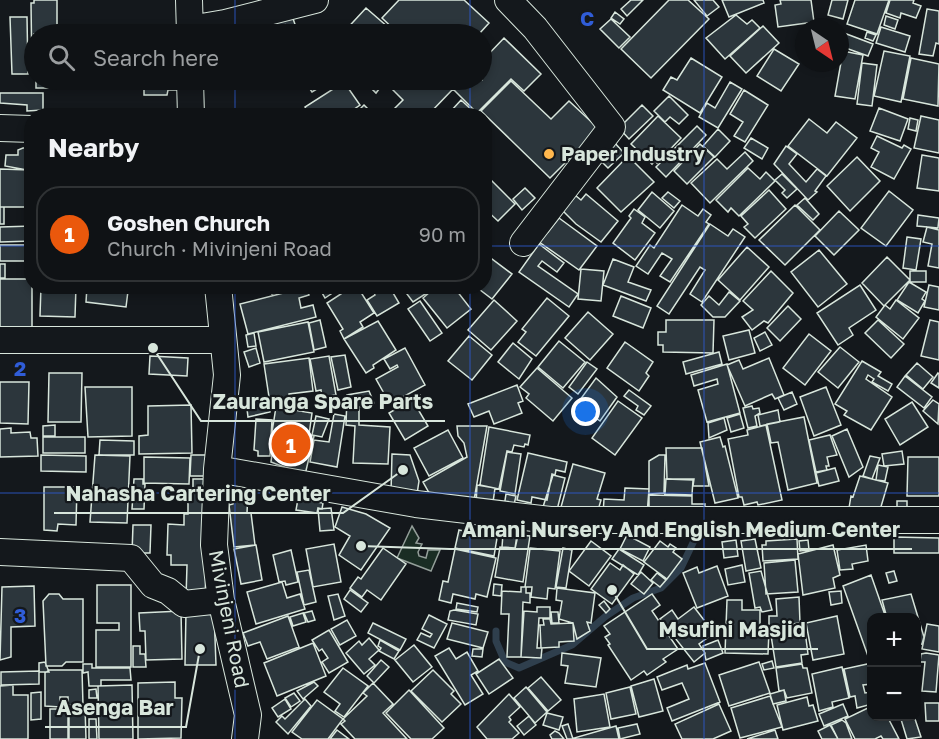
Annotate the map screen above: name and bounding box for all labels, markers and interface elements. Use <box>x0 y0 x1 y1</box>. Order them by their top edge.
text: C <box>580 6 594 30</box>
north arrow <box>795 18 849 72</box>
search box <box>24 24 492 90</box>
icon: search <box>45 41 78 74</box>
text: Search here <box>93 44 219 71</box>
text: Nearby <box>48 132 139 163</box>
place label: Paper Industry <box>561 141 705 165</box>
marker: Paper Industry <box>542 147 556 161</box>
text: Goshen Church <box>107 209 270 236</box>
text: 1 <box>64 222 75 246</box>
text: 90 m <box>419 222 466 246</box>
text: Church · Mivinjeni Road <box>107 236 332 260</box>
text: 2 <box>14 356 26 380</box>
callout: Zauranga Spare Parts <box>201 382 445 421</box>
text: Zauranga Spare Parts <box>213 388 433 414</box>
your location <box>571 397 600 426</box>
pin: 1 <box>272 422 310 466</box>
callout: Nahasha Cartering Center <box>54 474 343 513</box>
text: Nahasha Cartering Center <box>65 480 331 506</box>
callout: Amani Nursery And English Medium Center <box>450 510 912 549</box>
text: Amani Nursery And English Medium Center <box>462 516 900 542</box>
street label: Mivinjeni Road <box>205 548 255 690</box>
text: 3 <box>14 603 26 627</box>
callout: Msufini Masjid <box>647 610 818 649</box>
map controls <box>867 613 921 721</box>
button: + <box>867 613 921 667</box>
text: Msufini Masjid <box>658 616 806 642</box>
button: − <box>867 667 921 721</box>
callout: Asenga Bar <box>45 688 186 727</box>
text: Asenga Bar <box>56 694 174 720</box>

